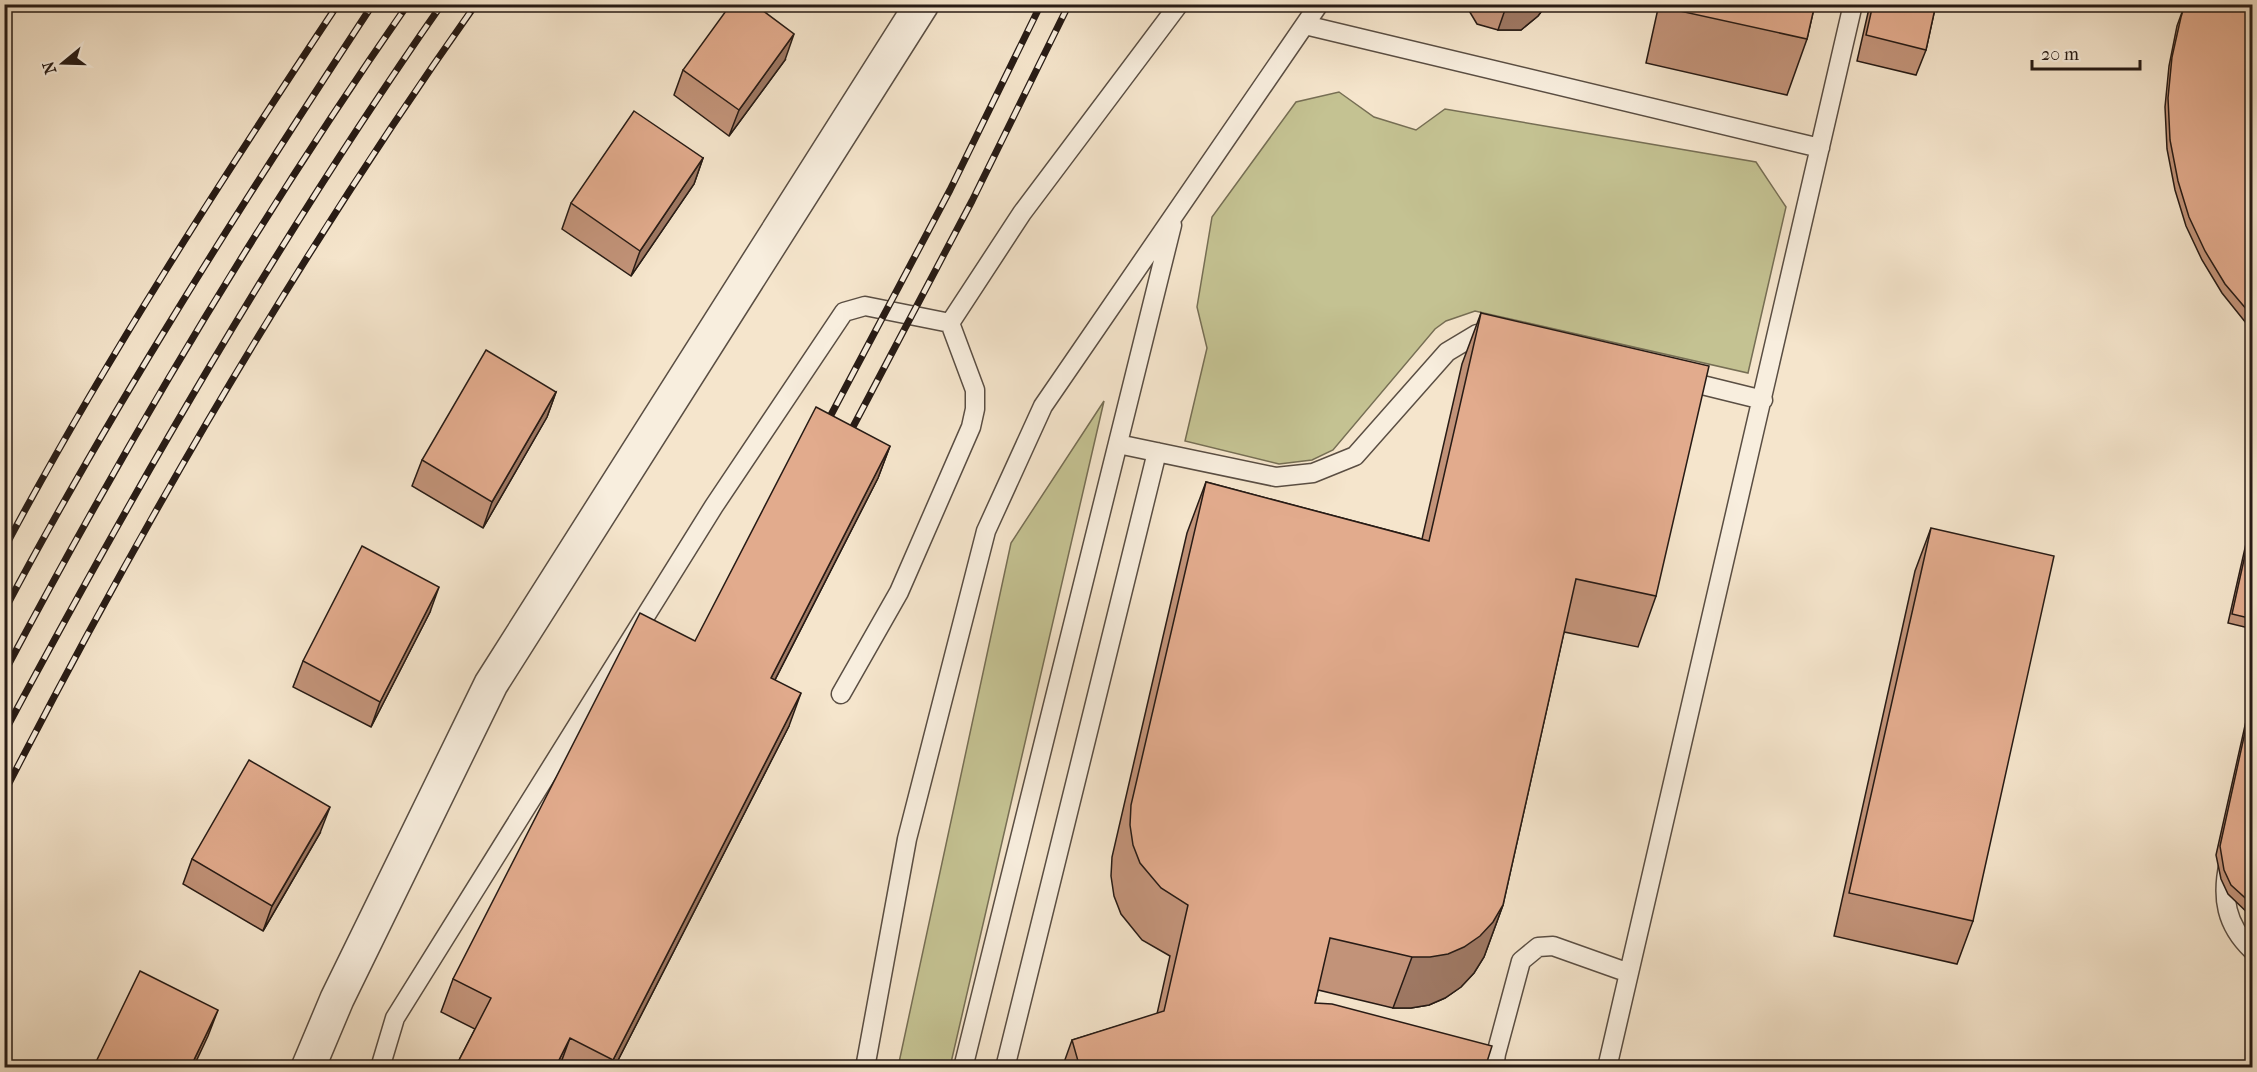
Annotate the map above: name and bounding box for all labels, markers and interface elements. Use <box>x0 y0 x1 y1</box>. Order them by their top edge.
north arrow <box>33 33 93 93</box>
scale bar <box>2032 33 2140 71</box>
text: 20 m <box>2041 44 2079 65</box>
text: N <box>38 58 60 77</box>

